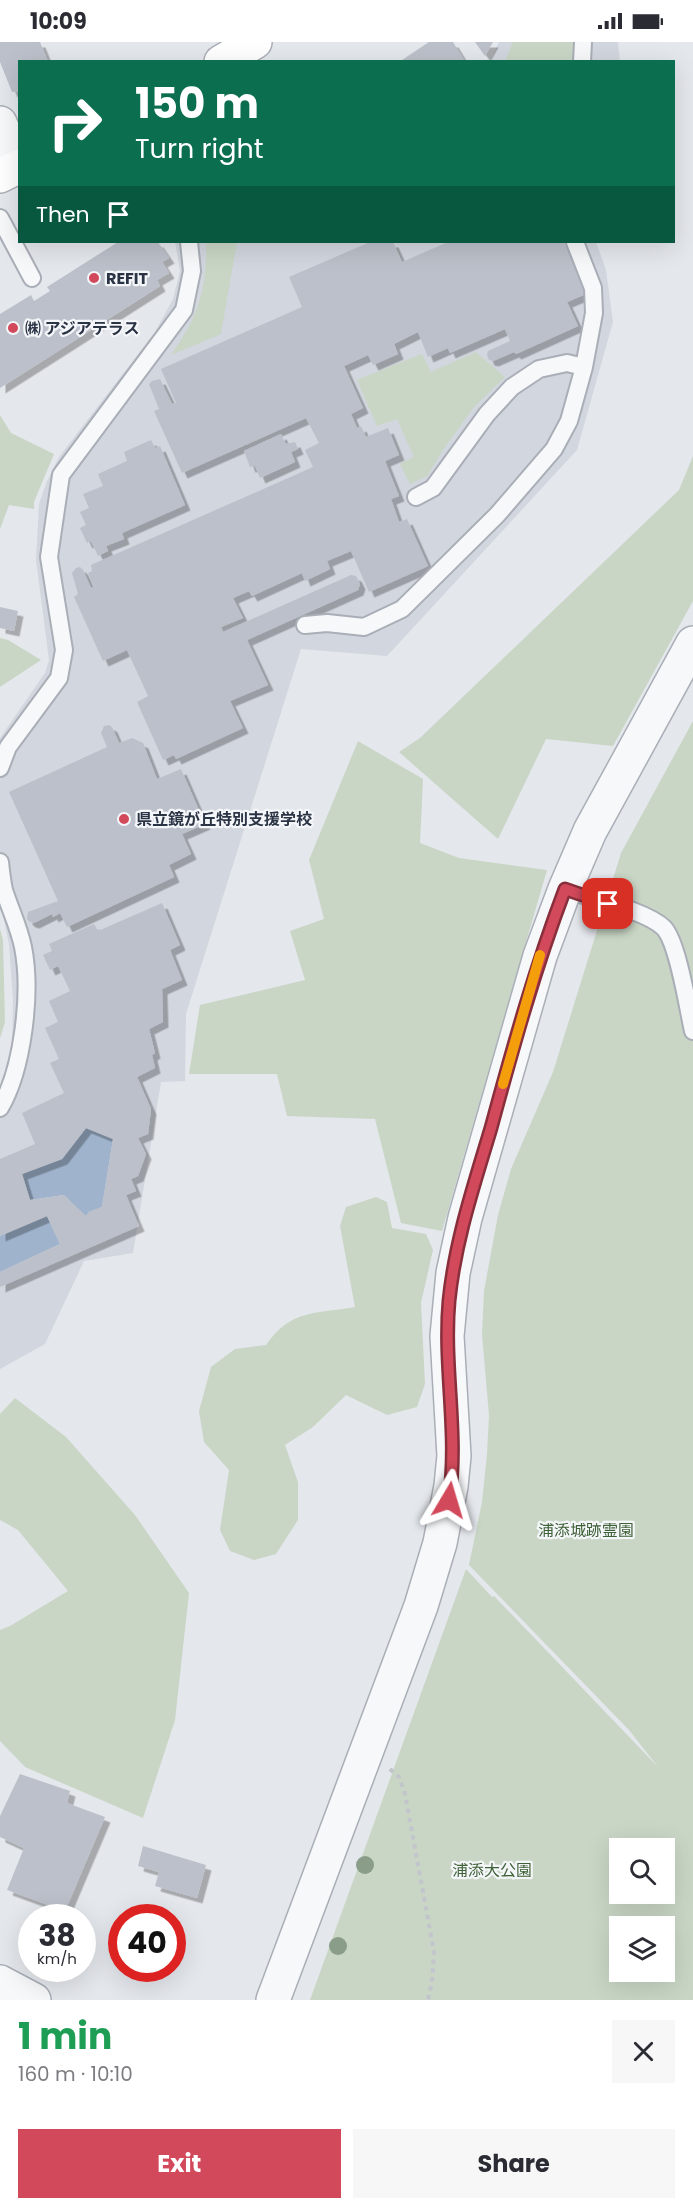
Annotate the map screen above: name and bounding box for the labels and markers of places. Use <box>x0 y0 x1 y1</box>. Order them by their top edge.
place label: REFIT <box>106 267 149 290</box>
marker: REFIT <box>87 271 101 285</box>
place label: ㈱ アジアテラス <box>25 317 139 340</box>
marker: ㈱ アジアテラス <box>6 321 20 335</box>
place label: 県立鏡が丘特別支援学校 <box>136 808 312 831</box>
marker: 県立鏡が丘特別支援学校 <box>117 812 131 826</box>
pin <box>582 878 633 929</box>

